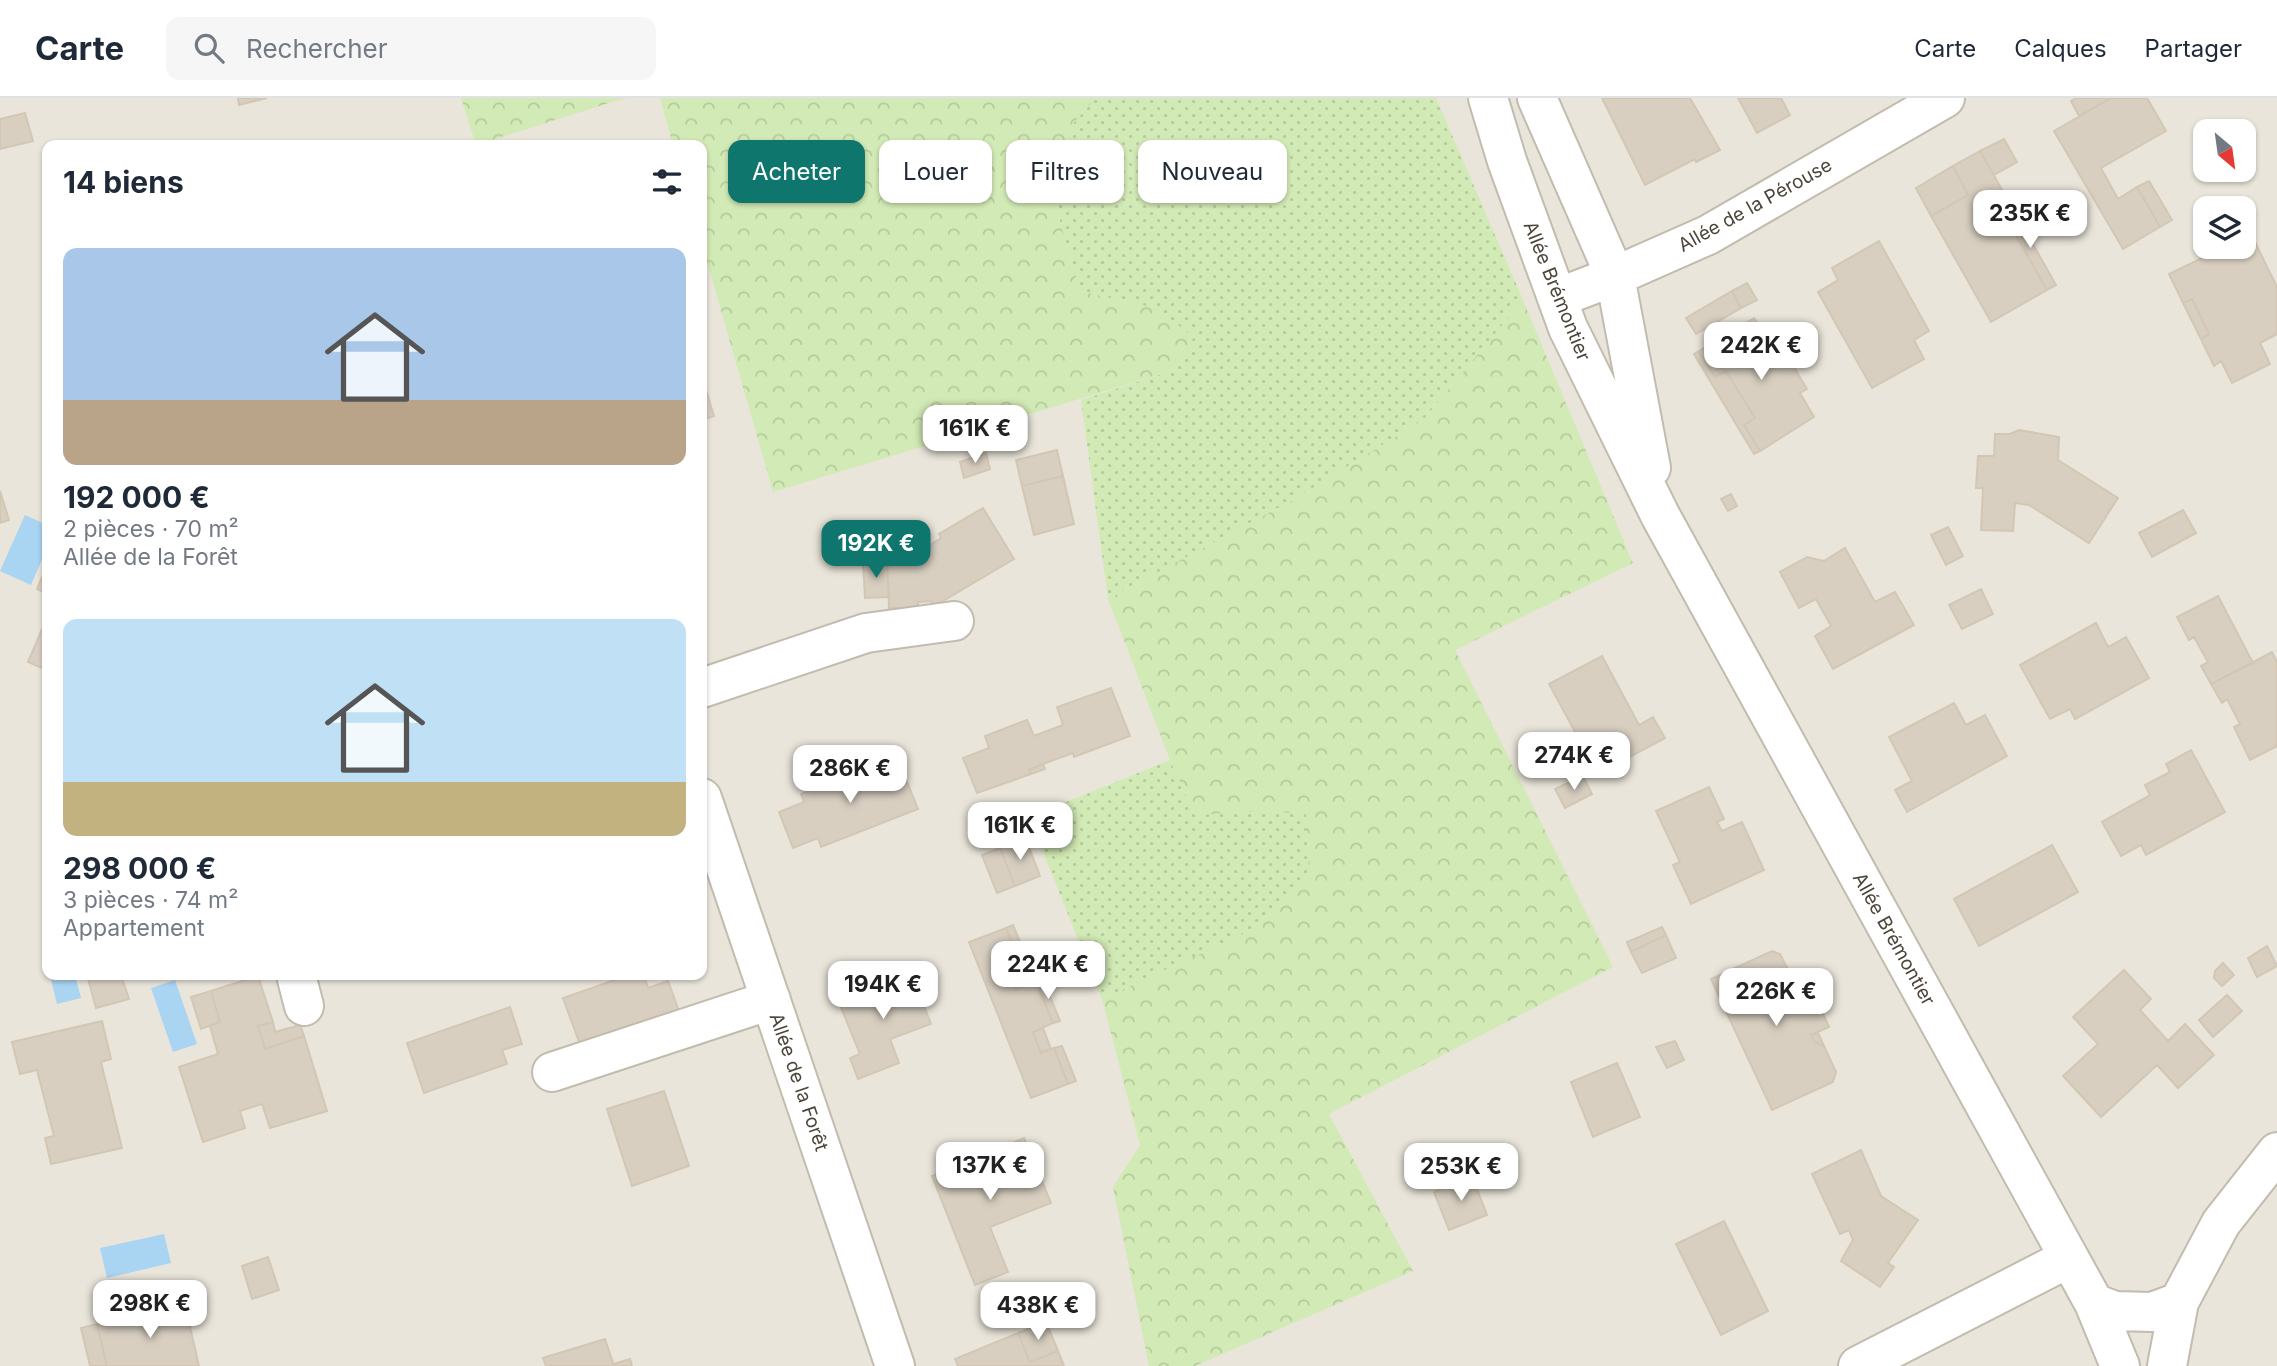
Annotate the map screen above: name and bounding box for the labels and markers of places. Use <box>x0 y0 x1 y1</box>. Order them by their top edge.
pin: 235K € <box>1973 190 2087 250</box>
pin: 242K € <box>1704 322 1818 382</box>
pin: 161K € <box>918 406 1032 465</box>
pin: 192K € <box>819 520 933 580</box>
pin: 274K € <box>1517 732 1631 792</box>
pin: 286K € <box>793 746 907 805</box>
pin: 161K € <box>963 802 1077 862</box>
pin: 224K € <box>991 942 1105 1001</box>
pin: 194K € <box>826 962 940 1021</box>
pin: 226K € <box>1719 968 1833 1028</box>
pin: 137K € <box>933 1142 1047 1202</box>
pin: 253K € <box>1404 1144 1518 1203</box>
pin: 298K € <box>93 1280 207 1340</box>
pin: 438K € <box>981 1282 1095 1342</box>

